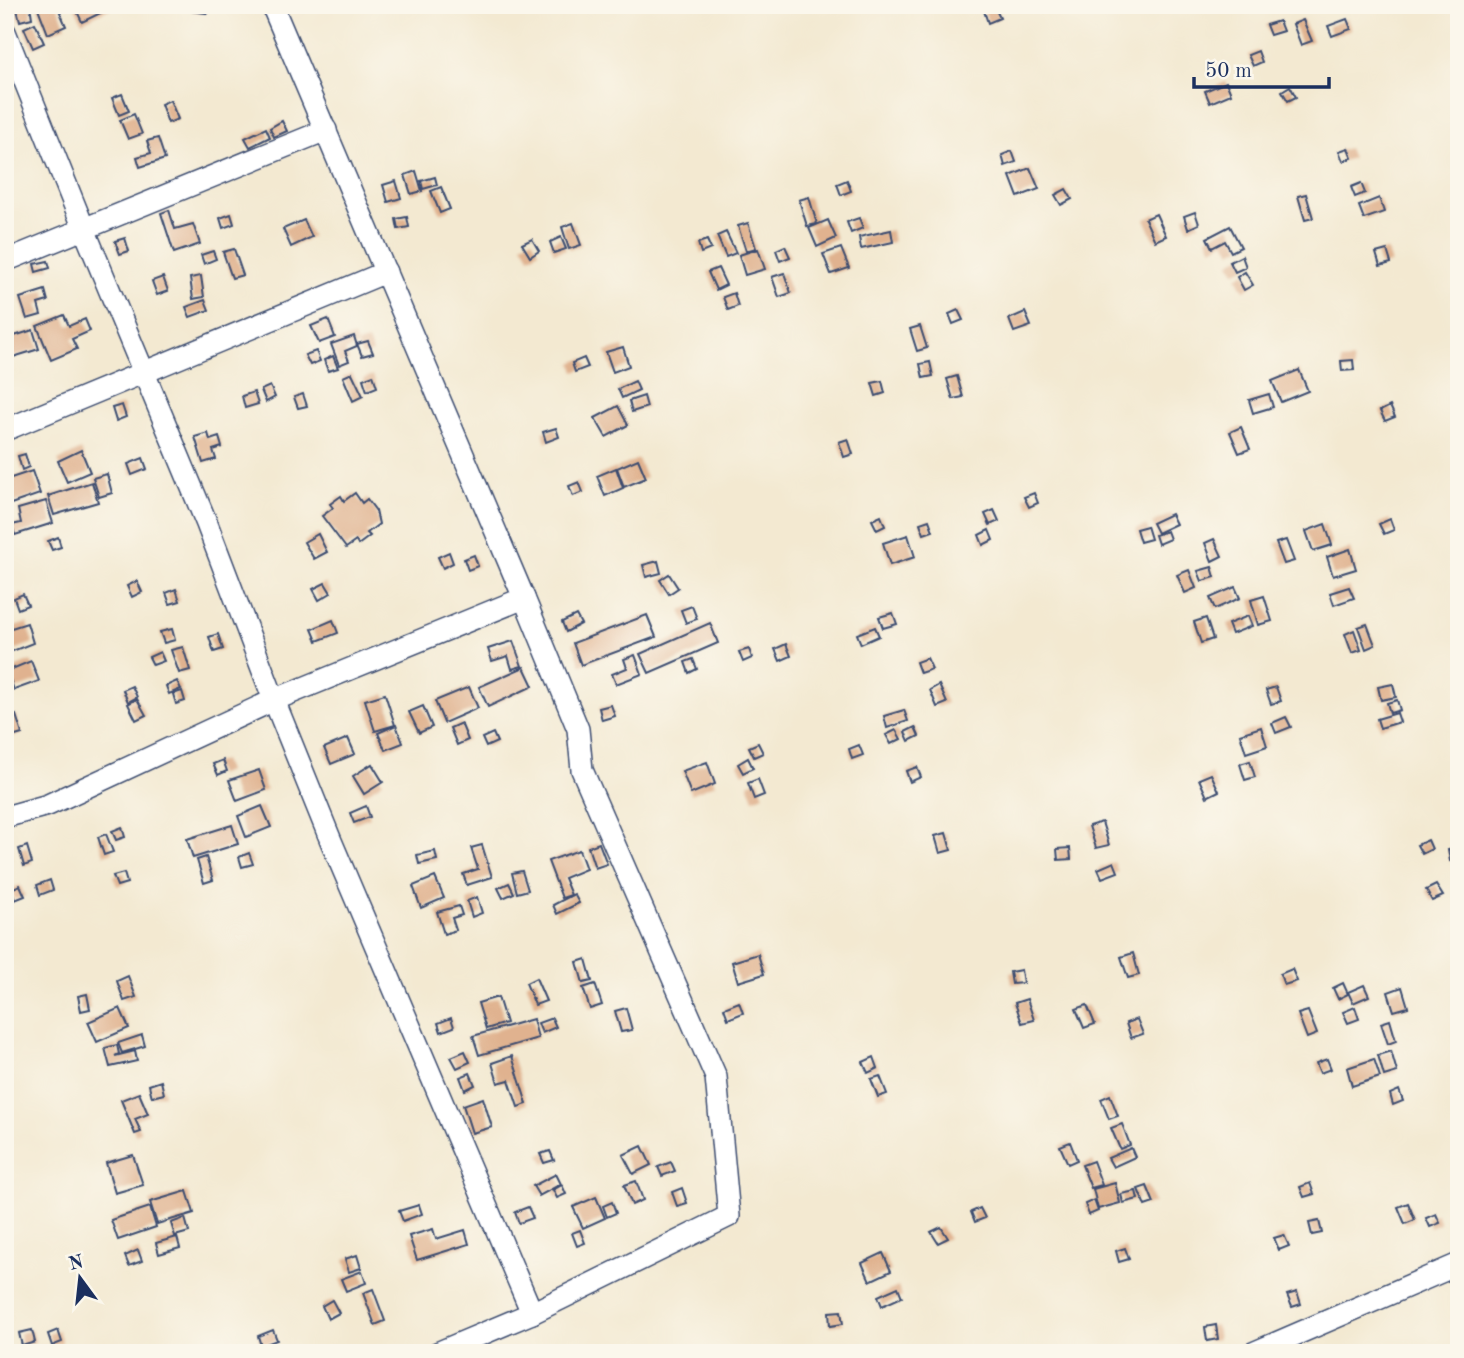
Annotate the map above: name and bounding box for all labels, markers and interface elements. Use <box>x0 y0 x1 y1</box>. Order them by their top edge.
scale bar <box>1194 46 1329 90</box>
text: 50 m <box>1205 61 1252 82</box>
north arrow <box>46 1242 116 1312</box>
text: N <box>67 1253 86 1275</box>

